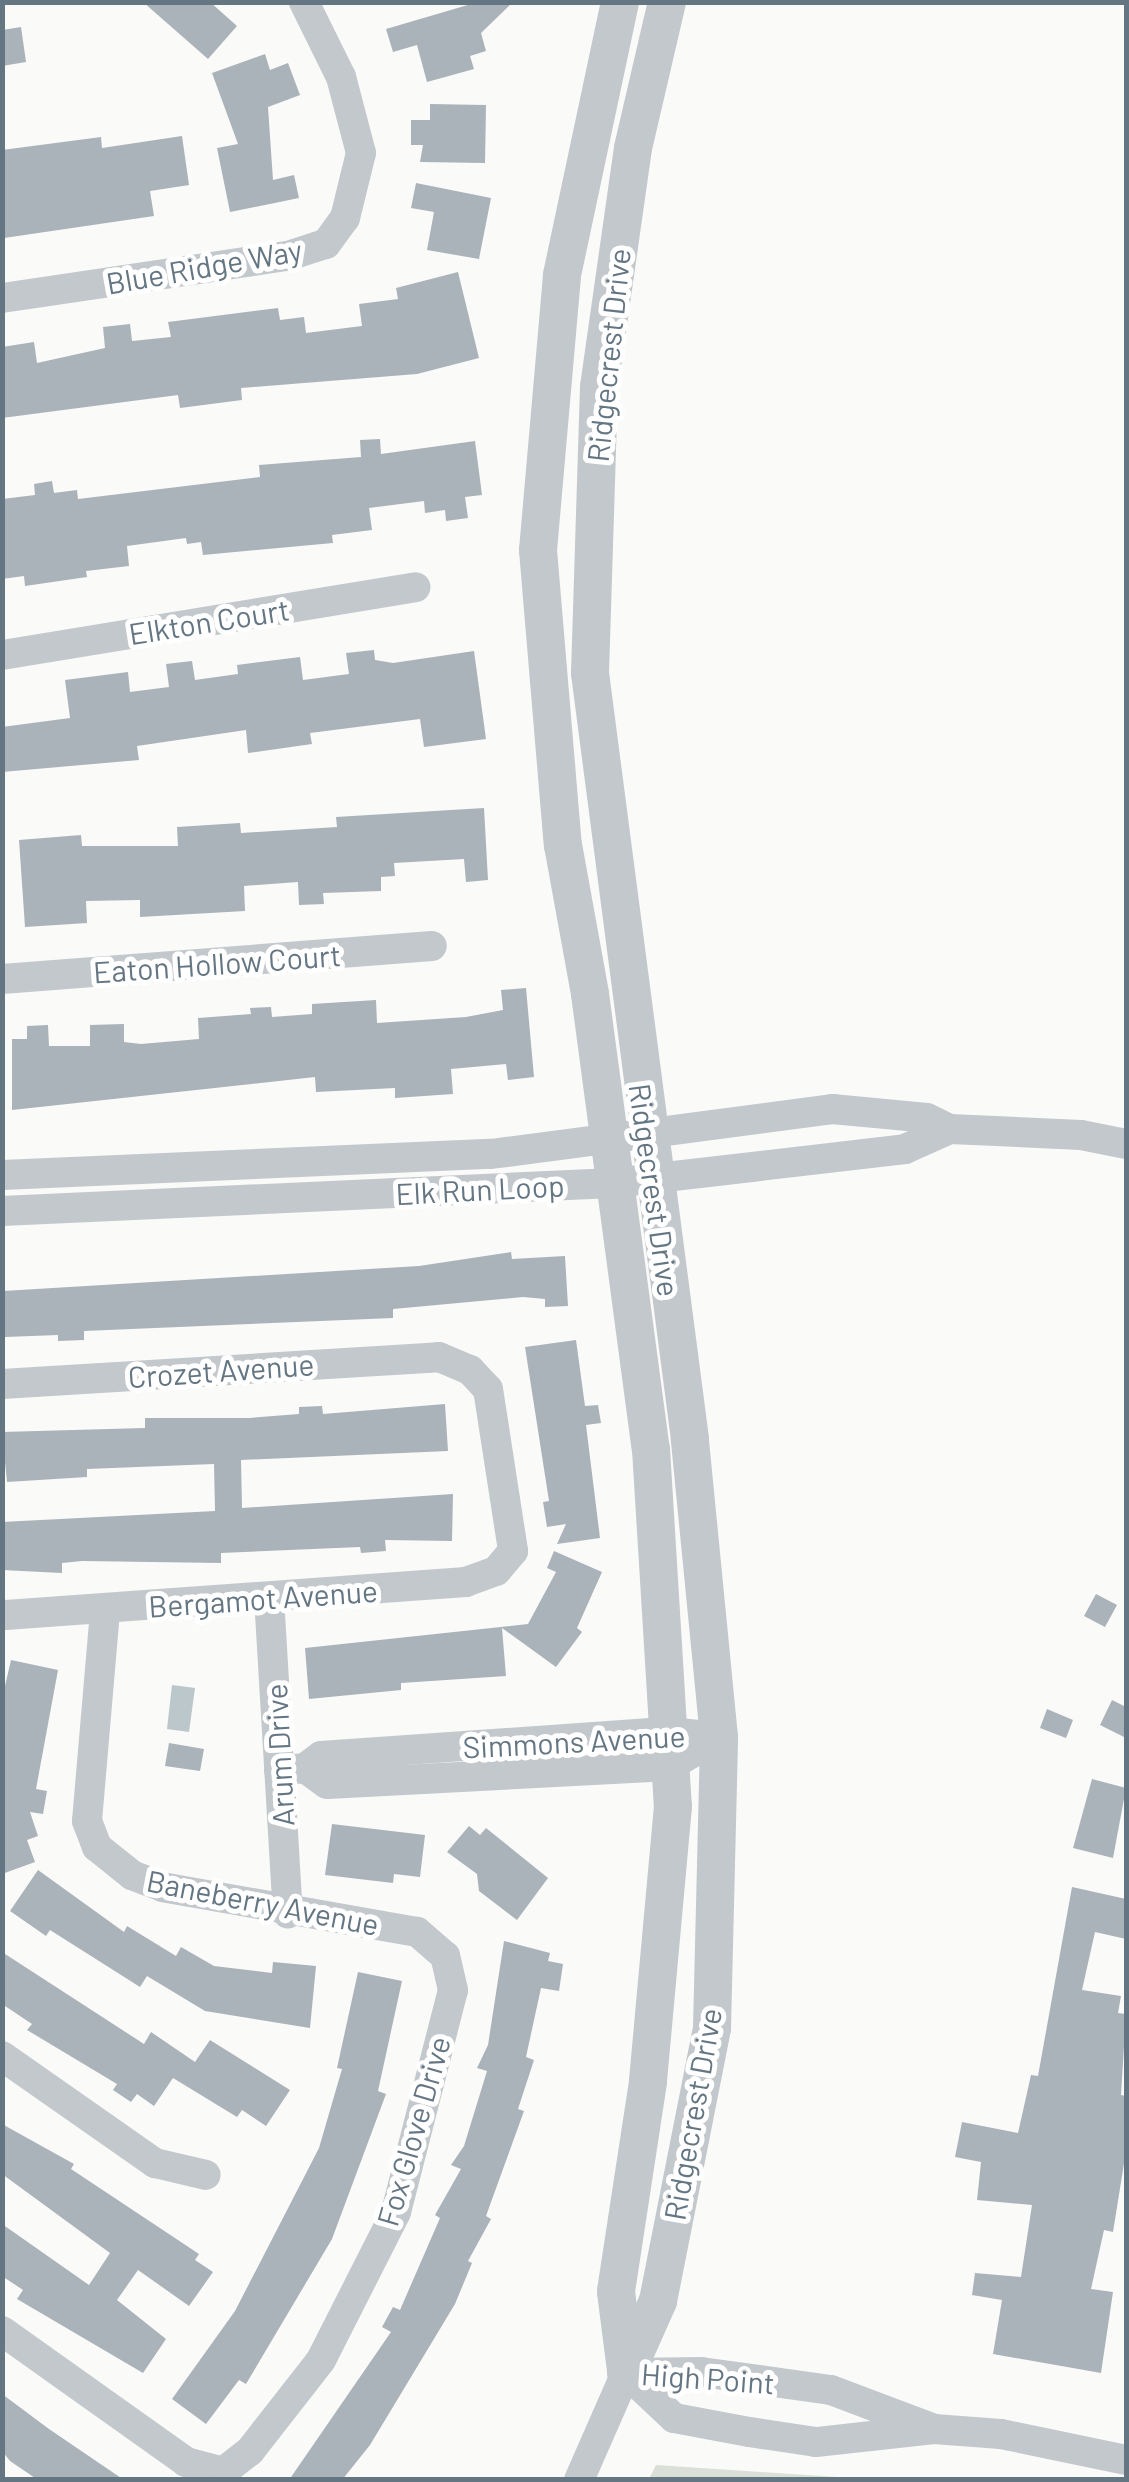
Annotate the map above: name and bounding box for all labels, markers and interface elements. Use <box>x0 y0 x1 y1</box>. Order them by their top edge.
street label: Blue Ridge Way <box>103 231 305 301</box>
street label: Ridgecrest Drive <box>579 246 637 464</box>
street label: Elkton Court <box>126 591 292 651</box>
street label: Eaton Hollow Court <box>92 936 342 990</box>
street label: Ridgecrest Drive <box>622 1081 688 1299</box>
street label: Elk Run Loop <box>395 1167 565 1211</box>
street label: Crozet Avenue <box>127 1346 315 1394</box>
street label: Bergamot Avenue <box>147 1572 379 1624</box>
street label: Arum Drive <box>257 1683 301 1827</box>
street label: Simmons Avenue <box>462 1717 686 1765</box>
street label: Baneberry Avenue <box>144 1862 382 1942</box>
street label: Ridgecrest Drive <box>656 2005 728 2223</box>
street label: Fox Glove Drive <box>369 2032 457 2230</box>
street label: High Point <box>640 2355 776 2401</box>

